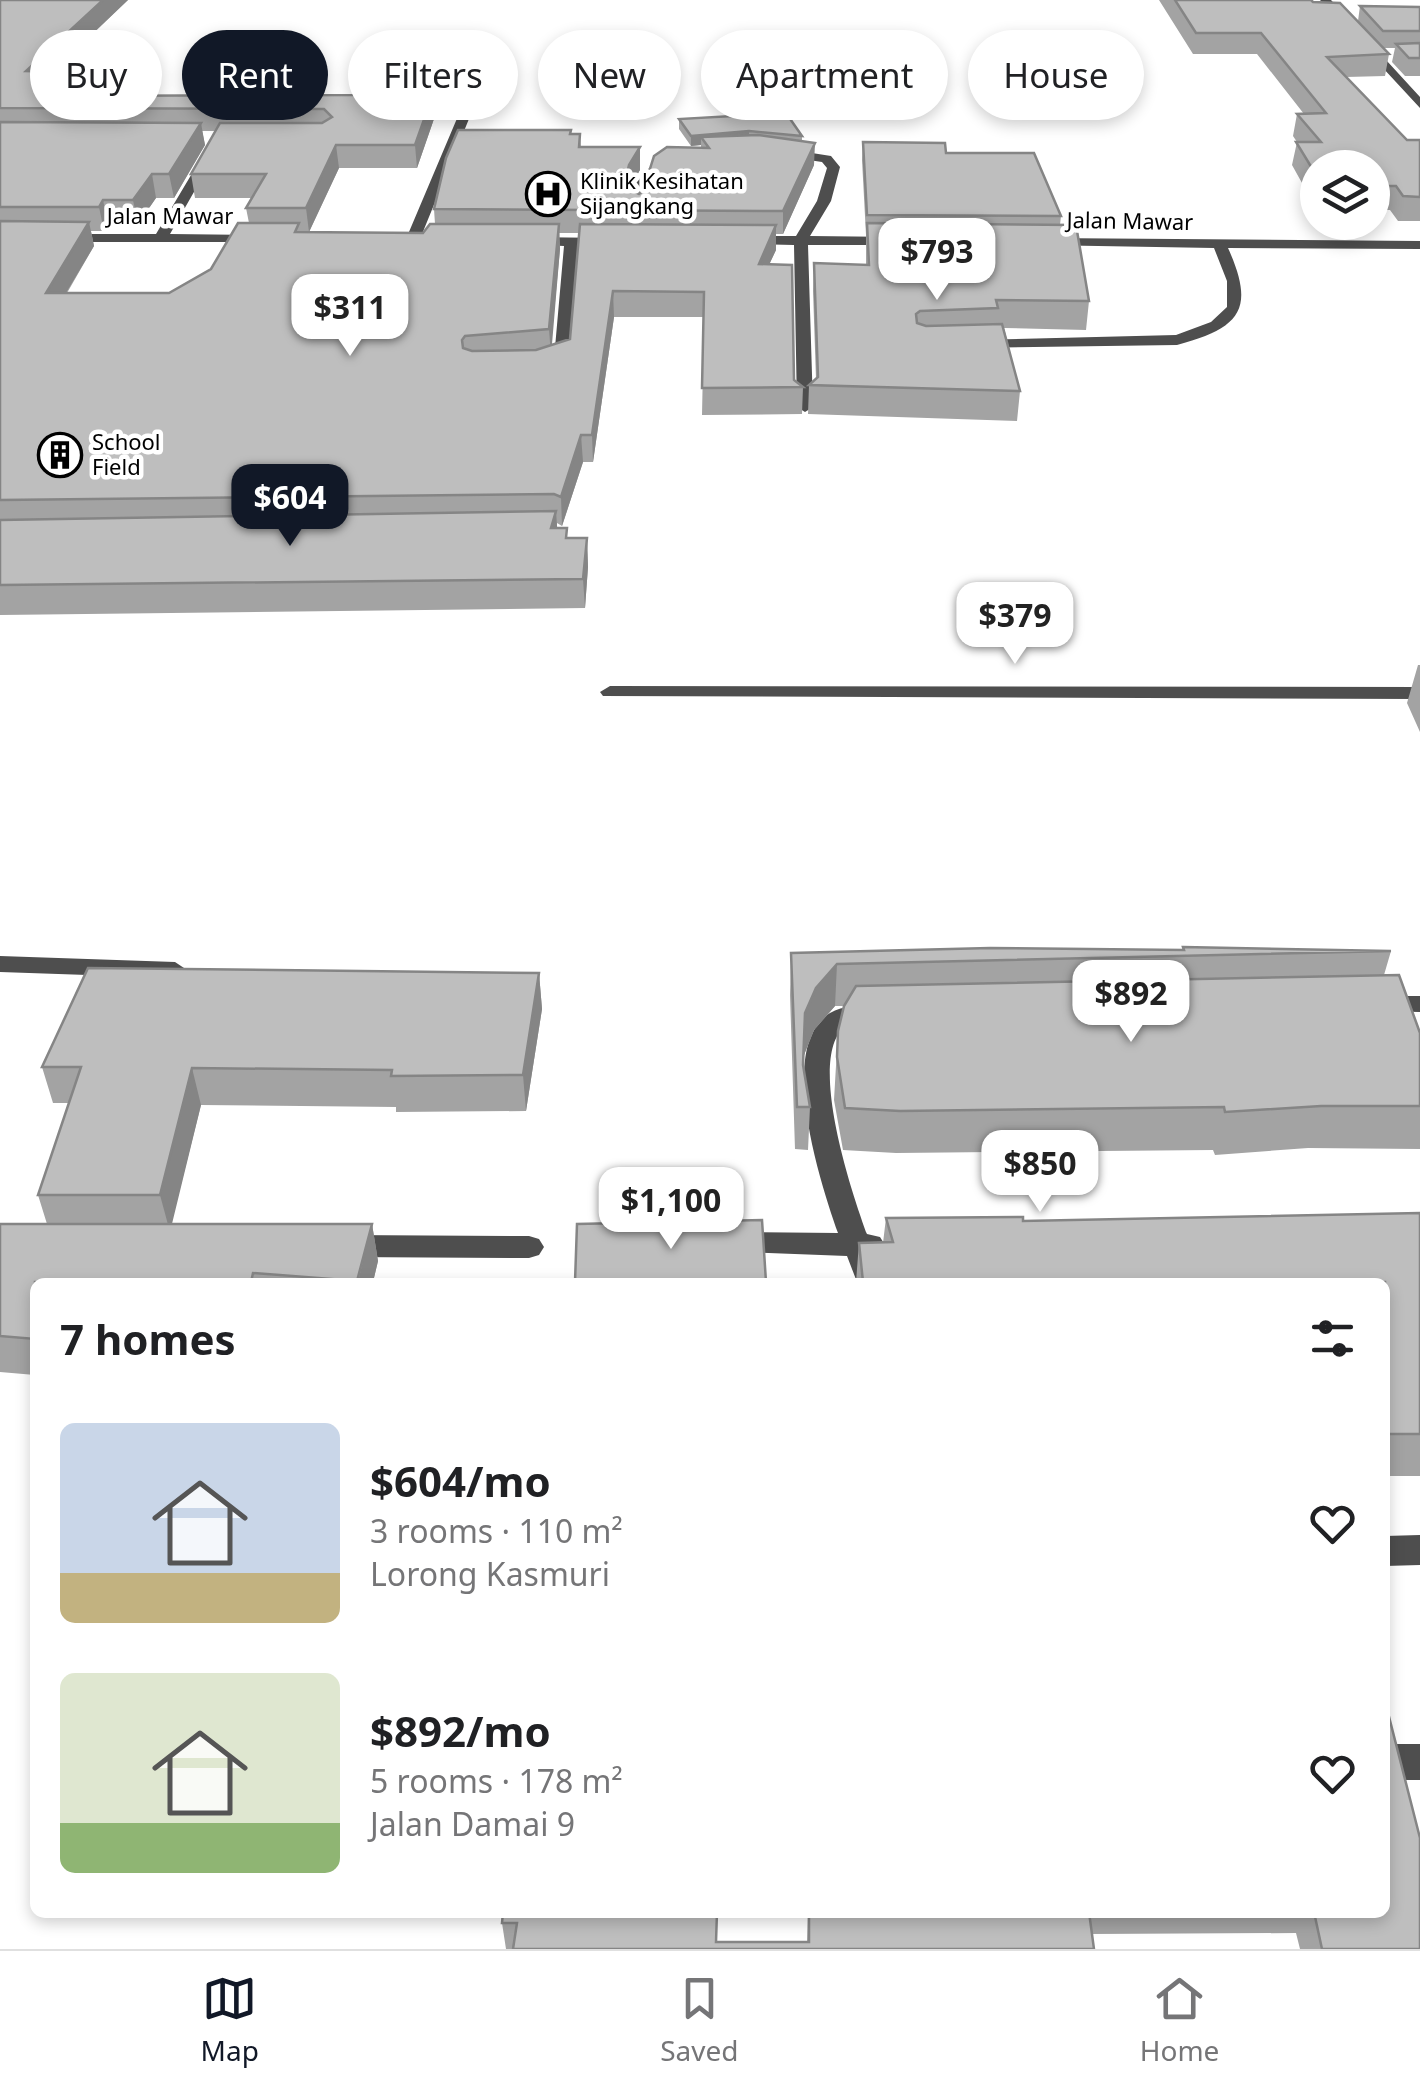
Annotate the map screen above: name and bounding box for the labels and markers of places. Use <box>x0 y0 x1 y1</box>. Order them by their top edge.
place label: Klinik Kesihatan Sijangkang <box>580 165 744 220</box>
hospital icon: Klinik Kesihatan Sijangkang <box>525 171 571 217</box>
pin: $793 <box>878 218 996 303</box>
pin: $311 <box>291 274 409 359</box>
place label: School Field <box>92 426 161 481</box>
building icon: School Field <box>37 432 83 478</box>
pin: $604 <box>231 464 349 549</box>
pin: $379 <box>956 582 1074 667</box>
pin: $892 <box>1072 960 1190 1045</box>
pin: $850 <box>981 1130 1099 1215</box>
pin: $1,100 <box>590 1167 752 1252</box>

